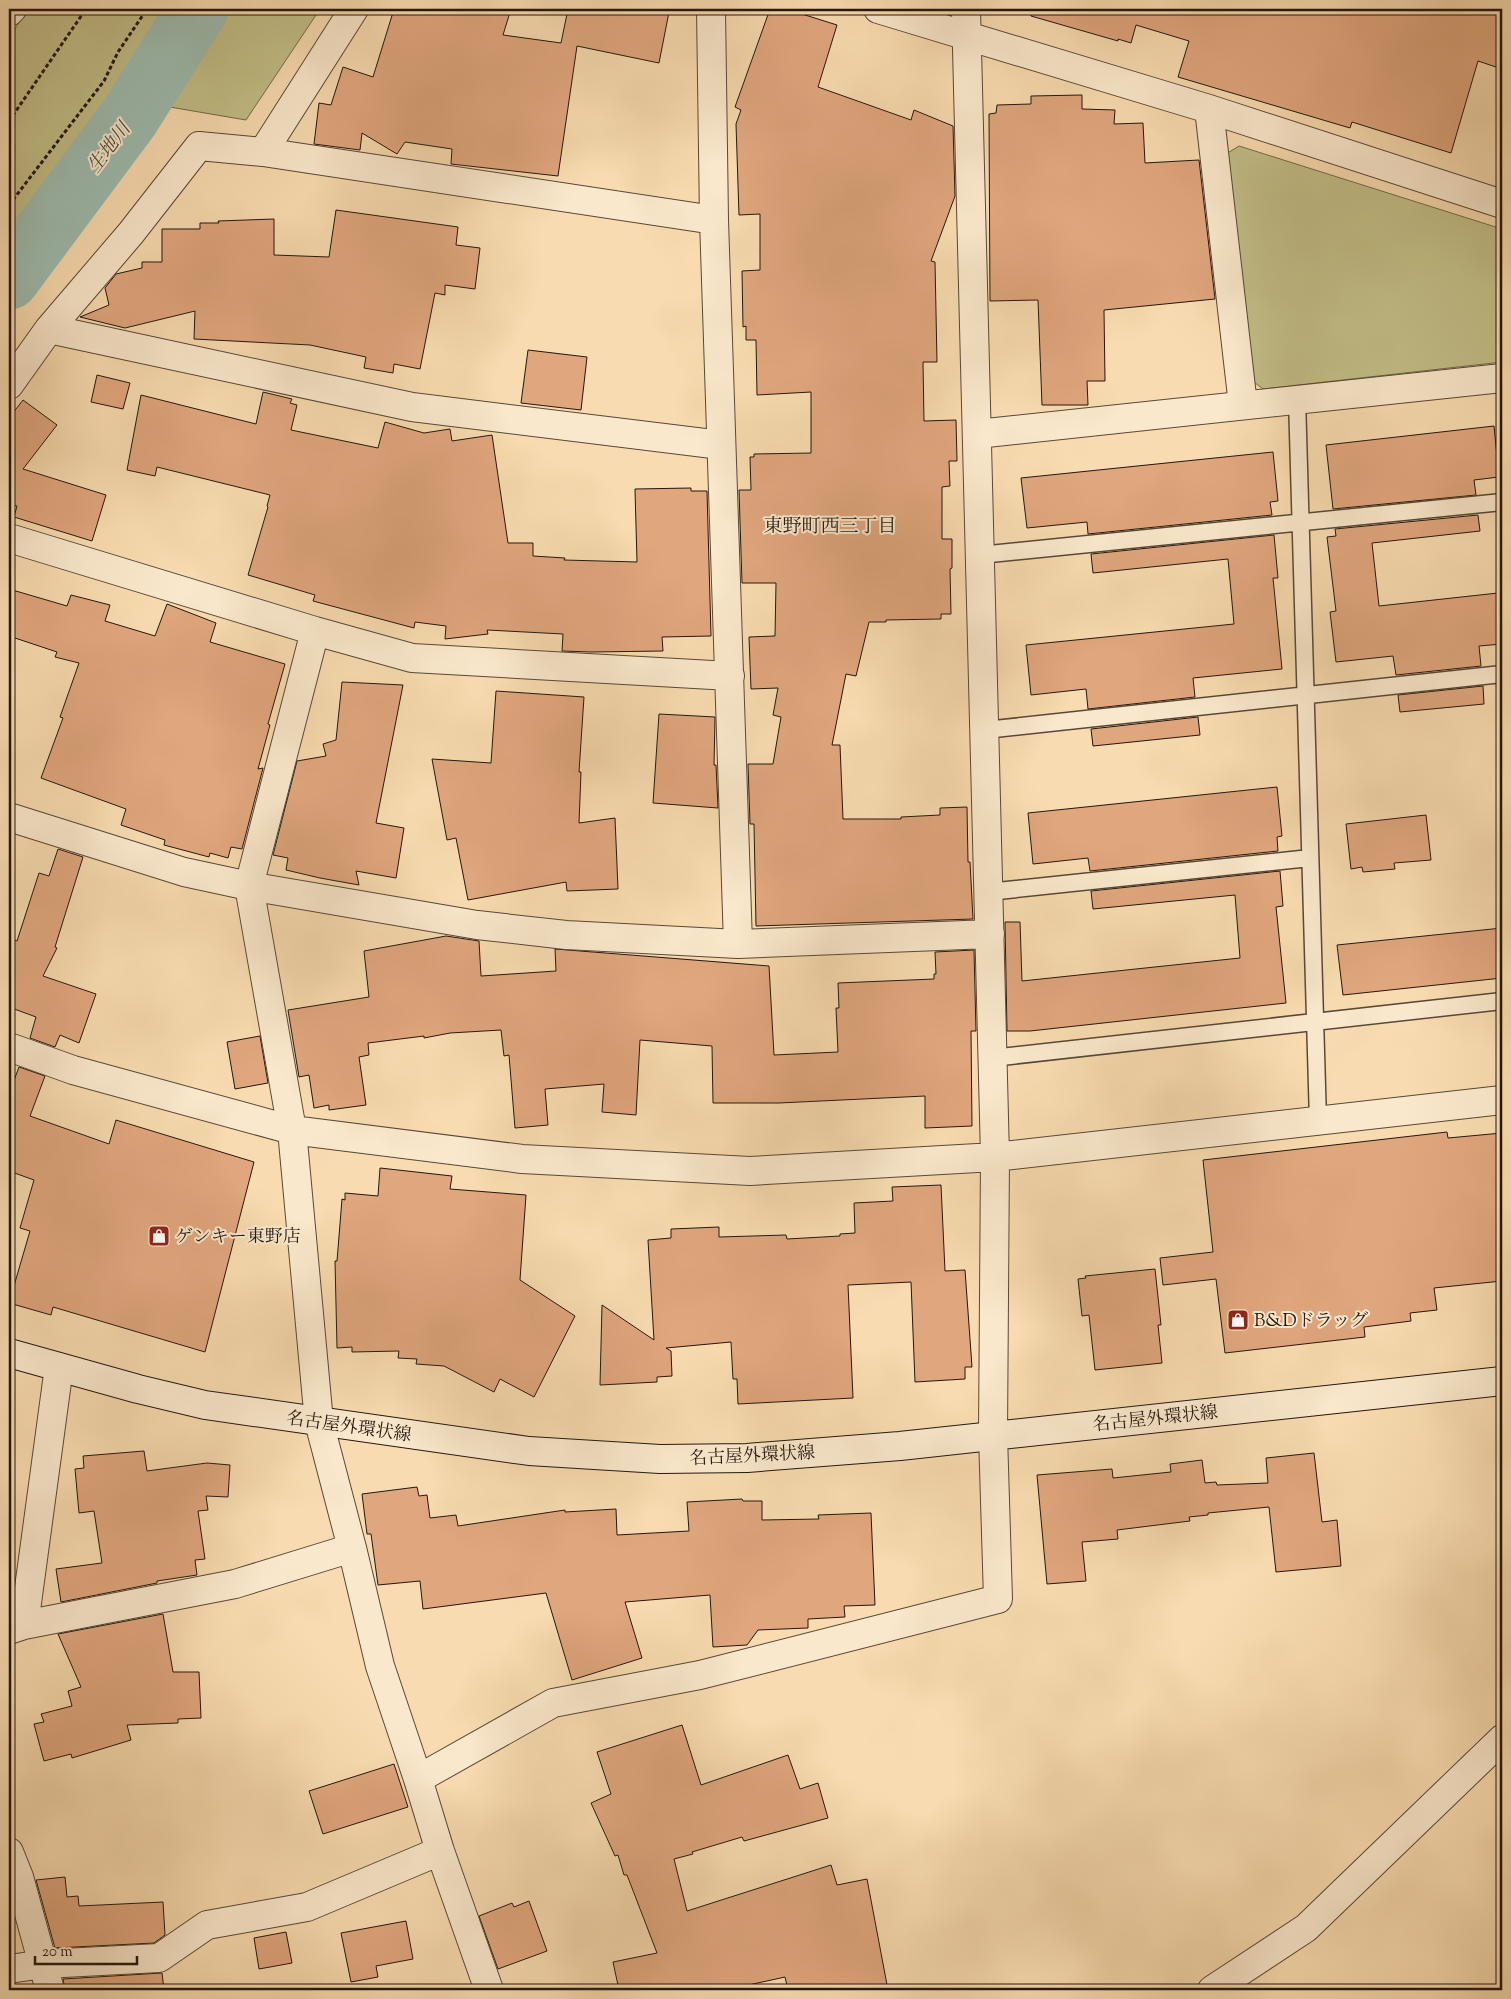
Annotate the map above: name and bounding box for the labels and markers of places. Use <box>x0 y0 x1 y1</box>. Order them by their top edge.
shop icon: ゲンキー東野店 <box>147 1224 171 1248</box>
place label: ゲンキー東野店 <box>175 1225 301 1251</box>
shop icon: B&Dドラッグ <box>1226 1308 1250 1332</box>
place label: B&Dドラッグ <box>1254 1309 1368 1335</box>

